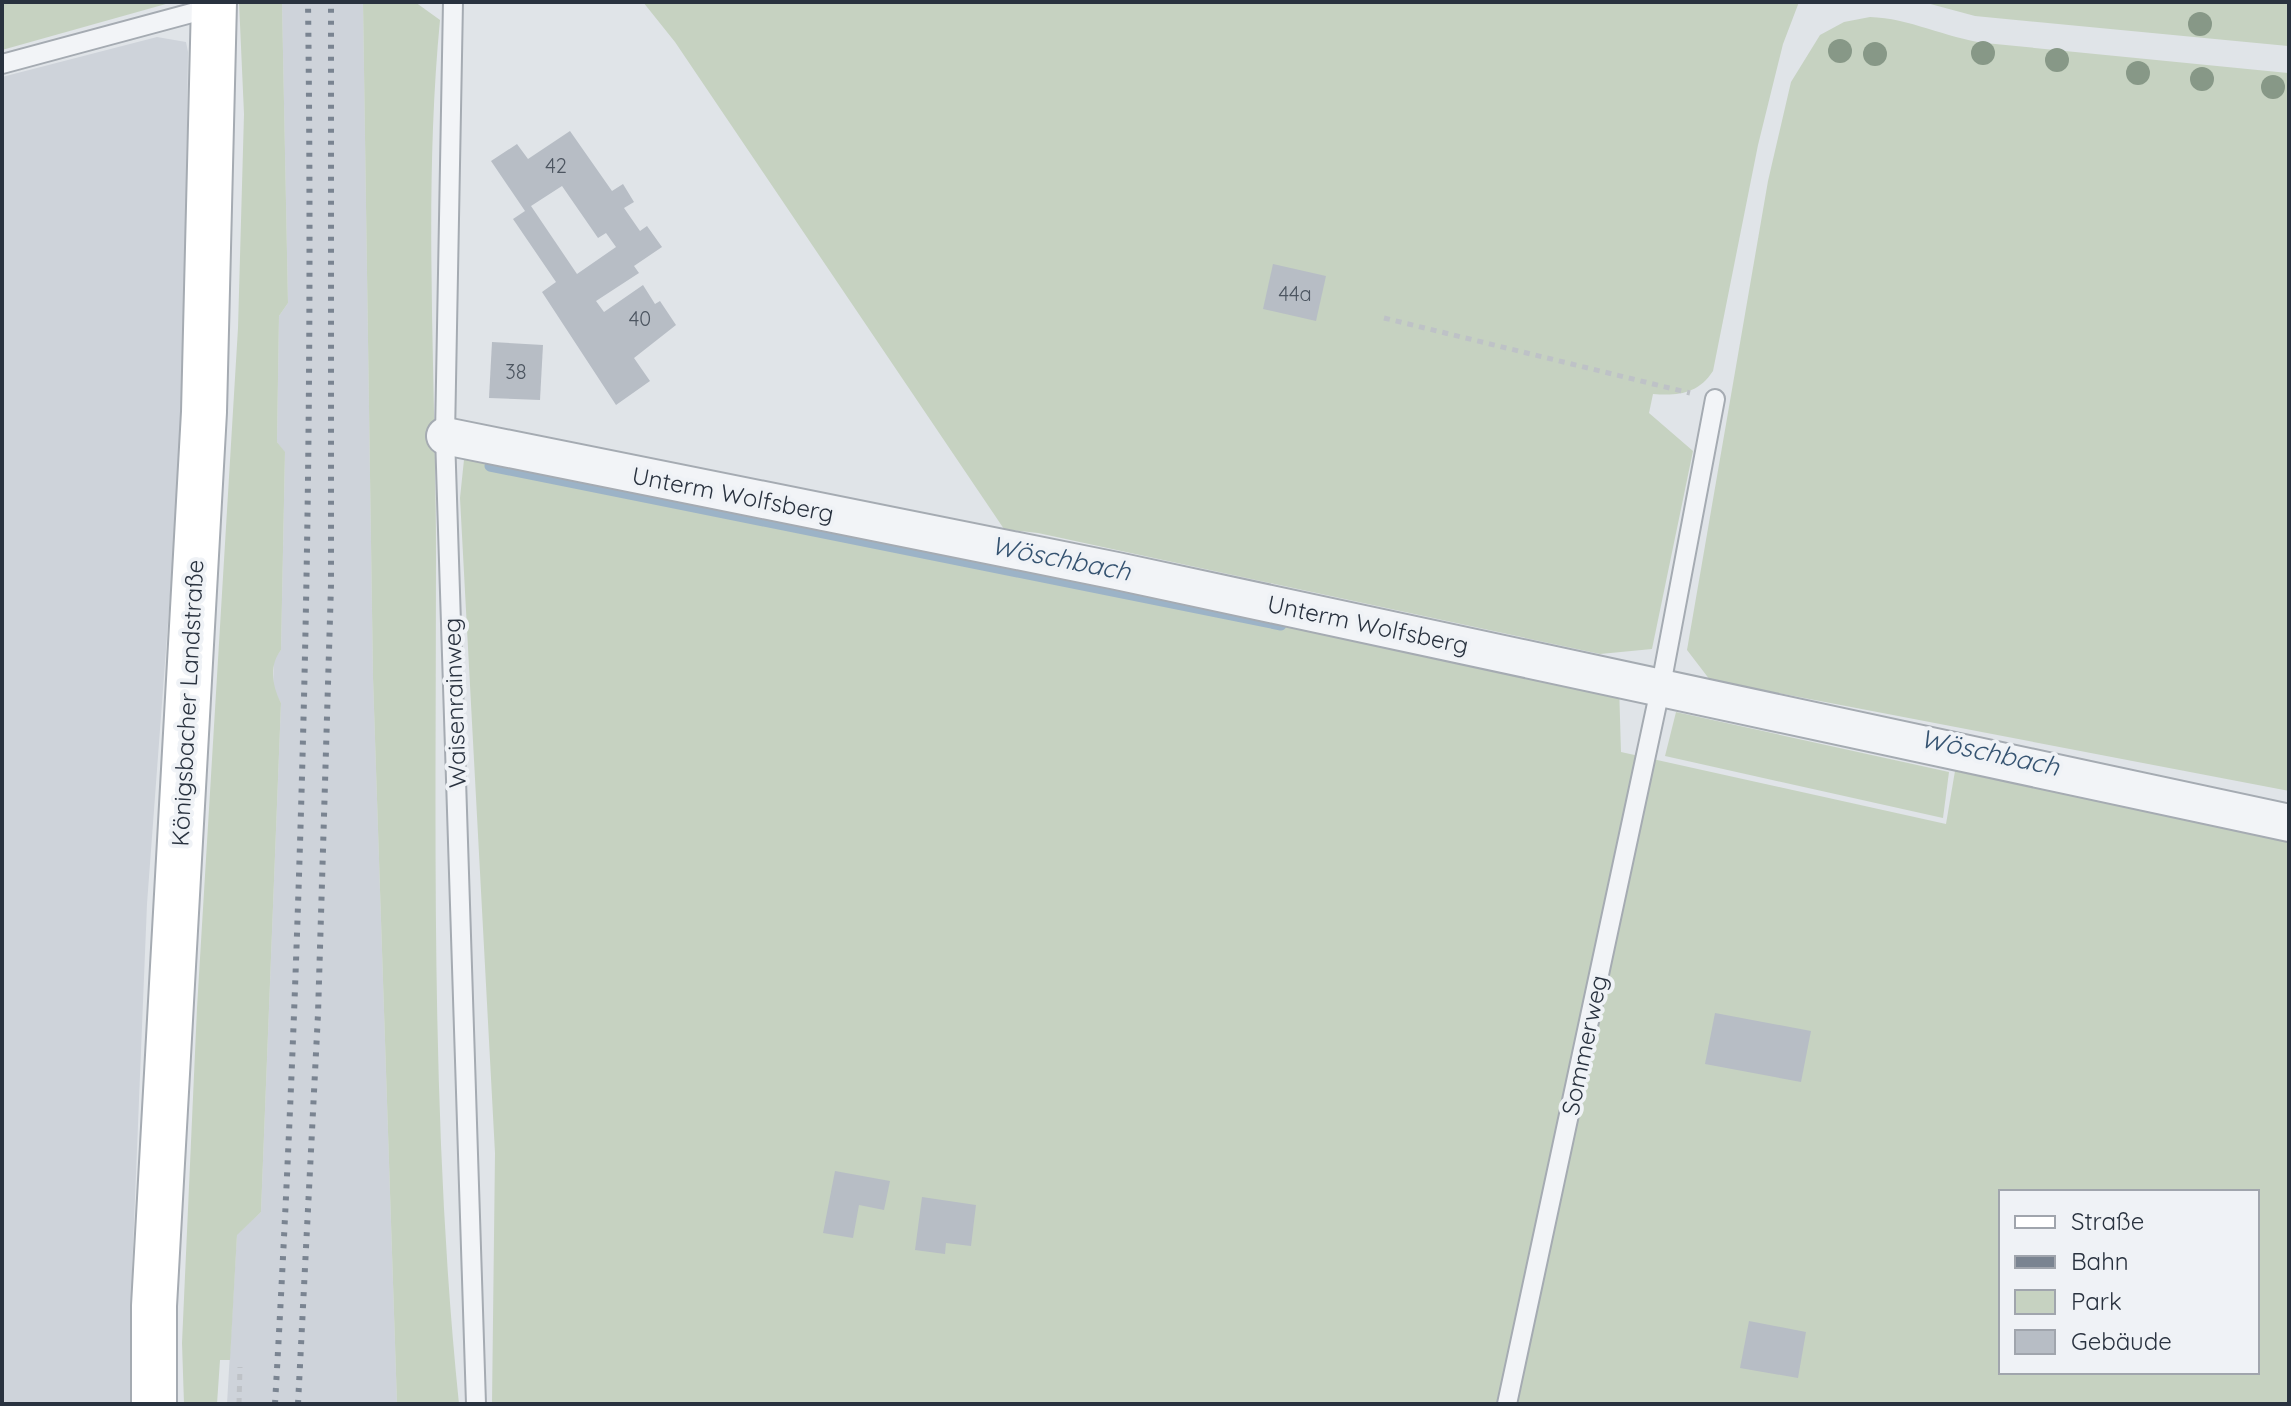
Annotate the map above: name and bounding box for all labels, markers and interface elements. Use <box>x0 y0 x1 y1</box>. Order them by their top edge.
house number: 42 <box>545 153 567 178</box>
house number: 44a <box>1278 281 1312 306</box>
house number: 40 <box>629 306 651 331</box>
house number: 38 <box>505 359 527 384</box>
street label: Unterm Wolfsberg <box>630 460 836 528</box>
water label: Wöschbach <box>989 528 1135 588</box>
street label: Königsbacher Landstraße <box>165 559 209 847</box>
street label: Unterm Wolfsberg <box>1265 588 1471 660</box>
street label: Waisenrainweg <box>436 617 472 789</box>
water label: Wöschbach <box>1918 721 2064 783</box>
street label: Sommerweg <box>1555 972 1613 1118</box>
legend <box>1999 1190 2259 1374</box>
text: Straße <box>2071 1206 2144 1236</box>
text: Bahn <box>2071 1246 2129 1276</box>
text: Park <box>2071 1286 2122 1316</box>
text: Gebäude <box>2071 1326 2172 1356</box>

